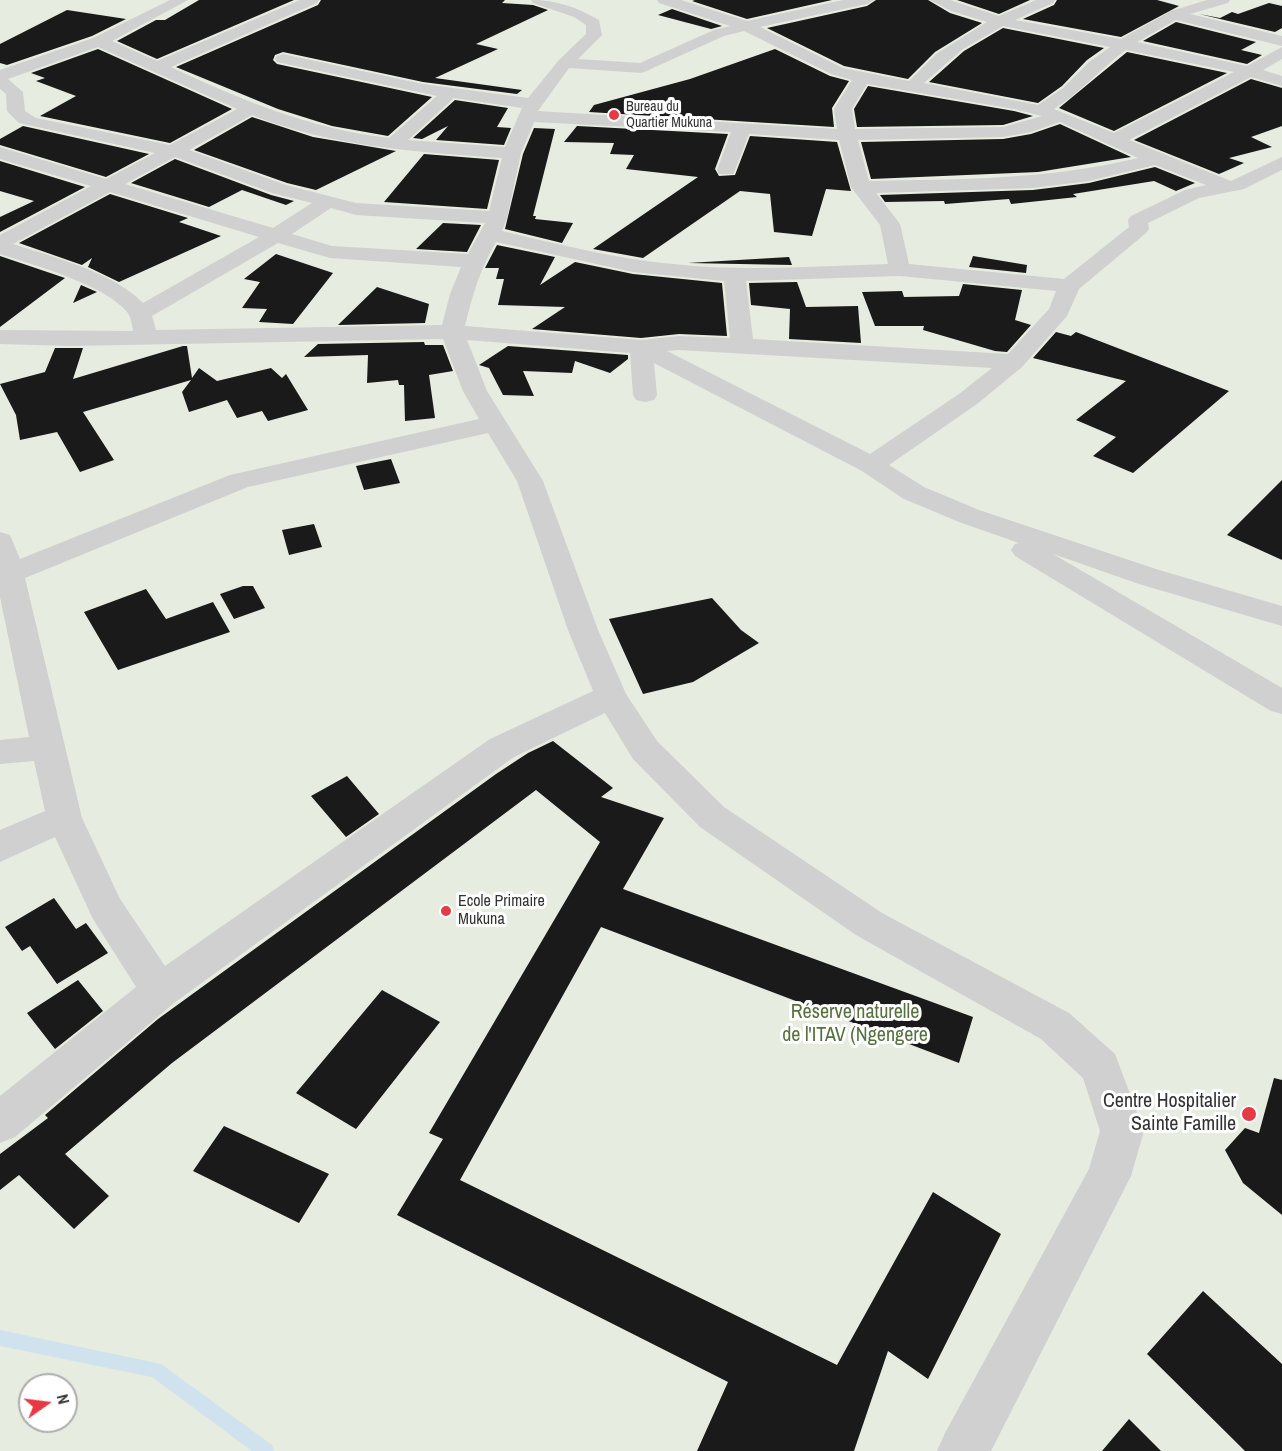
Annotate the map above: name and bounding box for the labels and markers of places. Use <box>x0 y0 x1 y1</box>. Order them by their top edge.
place label: Bureau du Quartier Mukuna <box>626 99 712 132</box>
marker: Bureau du Quartier Mukuna <box>607 108 621 122</box>
place label: Ecole Primaire Mukuna <box>458 892 545 930</box>
marker: Ecole Primaire Mukuna <box>439 904 453 918</box>
place label: Centre Hospitalier Sainte Famille <box>1103 1090 1236 1137</box>
marker: Centre Hospitalier Sainte Famille <box>1240 1105 1258 1123</box>

